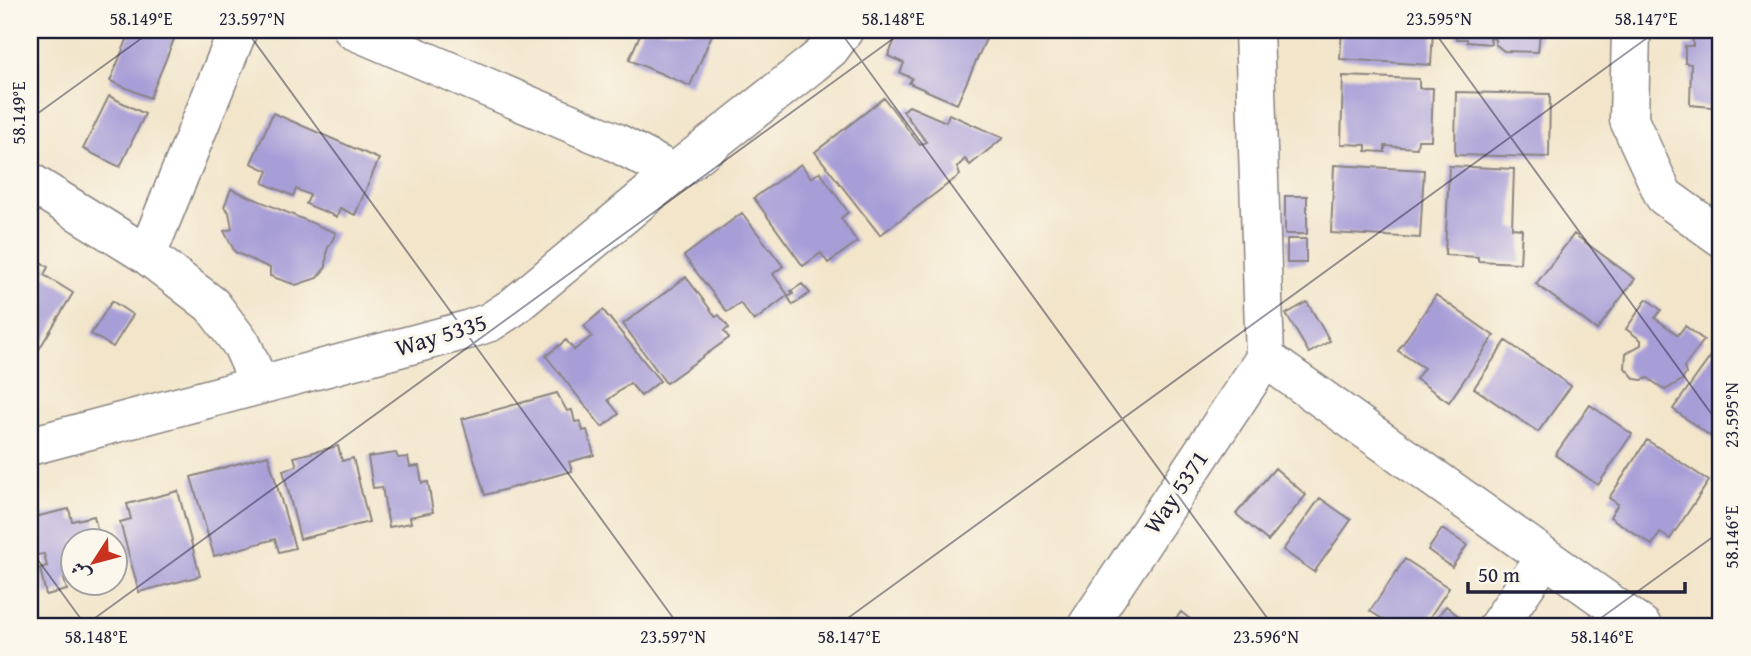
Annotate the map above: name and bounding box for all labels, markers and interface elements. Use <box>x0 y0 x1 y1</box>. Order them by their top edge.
text: 58.149°E <box>109 5 173 32</box>
text: 23.597°N <box>219 5 285 32</box>
text: 58.148°E <box>861 5 925 32</box>
text: 23.595°N <box>1406 5 1472 32</box>
text: 58.147°E <box>1614 5 1678 32</box>
text: 58.149°E <box>5 81 32 145</box>
street label: Way 5335 <box>391 304 491 365</box>
text: 23.595°N <box>1718 382 1745 448</box>
street label: Way 5371 <box>1135 443 1216 541</box>
text: 58.146°E <box>1718 505 1745 569</box>
north arrow <box>60 526 130 596</box>
scale bar <box>1468 551 1684 595</box>
text: ش <box>63 556 97 588</box>
text: 50 m <box>1478 559 1520 590</box>
text: 58.148°E <box>64 623 128 650</box>
text: 23.597°N <box>640 623 706 650</box>
text: 58.147°E <box>817 623 881 650</box>
text: 23.596°N <box>1233 623 1299 650</box>
text: 58.146°E <box>1570 623 1634 650</box>

